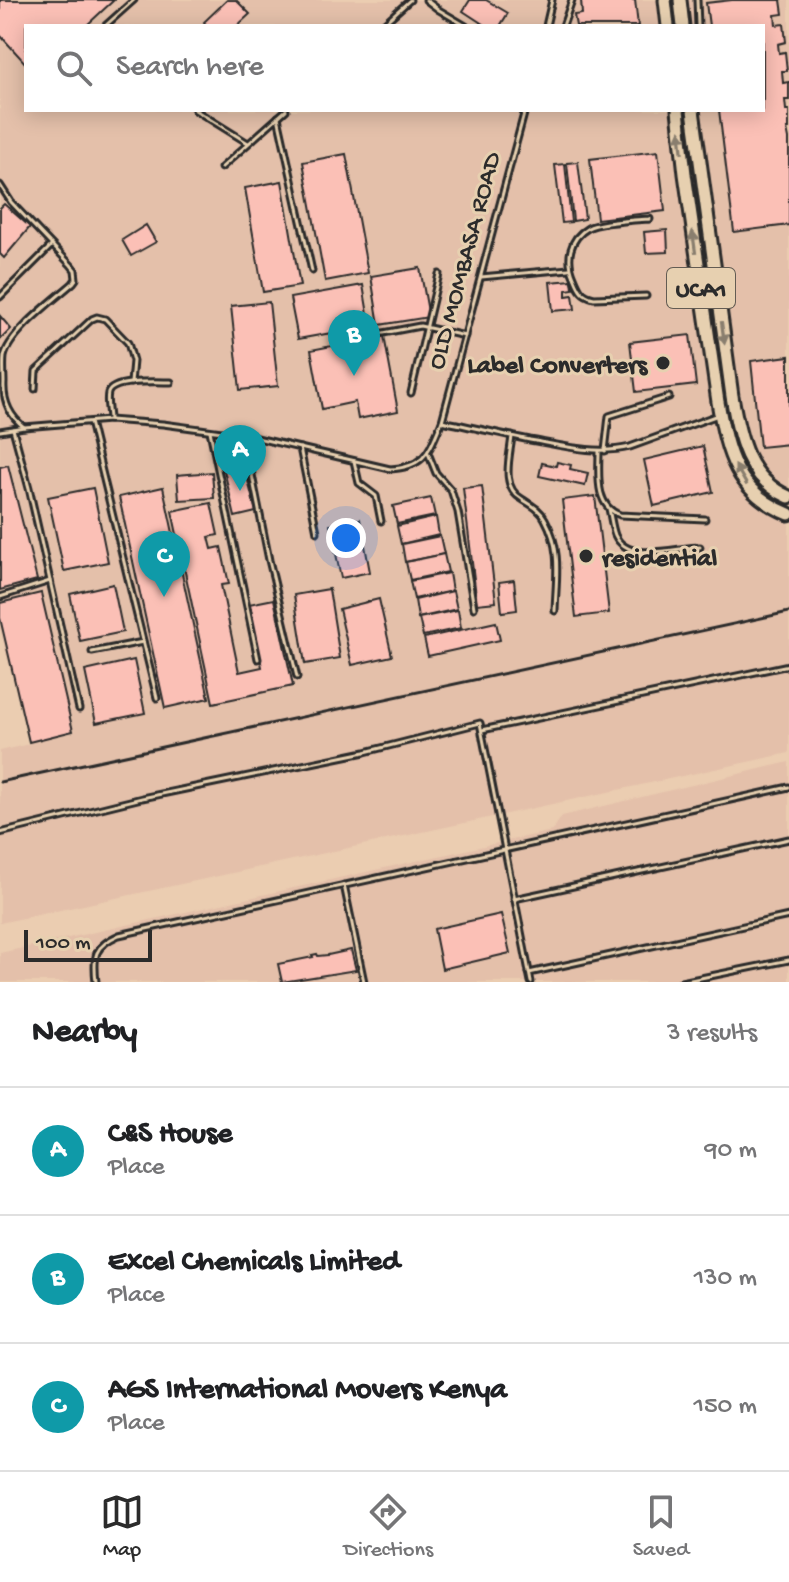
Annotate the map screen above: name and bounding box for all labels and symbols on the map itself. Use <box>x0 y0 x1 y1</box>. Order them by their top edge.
one-way arrow <box>675 129 688 154</box>
street label: OLD MOMBASA ROAD <box>422 149 510 373</box>
one-way arrow <box>687 229 700 254</box>
road number: UCA1 <box>667 268 735 308</box>
pin: B <box>328 310 380 376</box>
one-way arrow <box>717 321 730 346</box>
place label: Label Converters <box>467 352 648 383</box>
marker: Label Converters <box>654 354 672 372</box>
pin: A <box>214 425 266 491</box>
one-way arrow <box>734 464 748 486</box>
your location <box>326 518 366 558</box>
pin: C <box>138 531 190 597</box>
place label: residential <box>601 545 718 576</box>
marker: residential <box>577 547 595 565</box>
scale bar <box>24 926 152 962</box>

